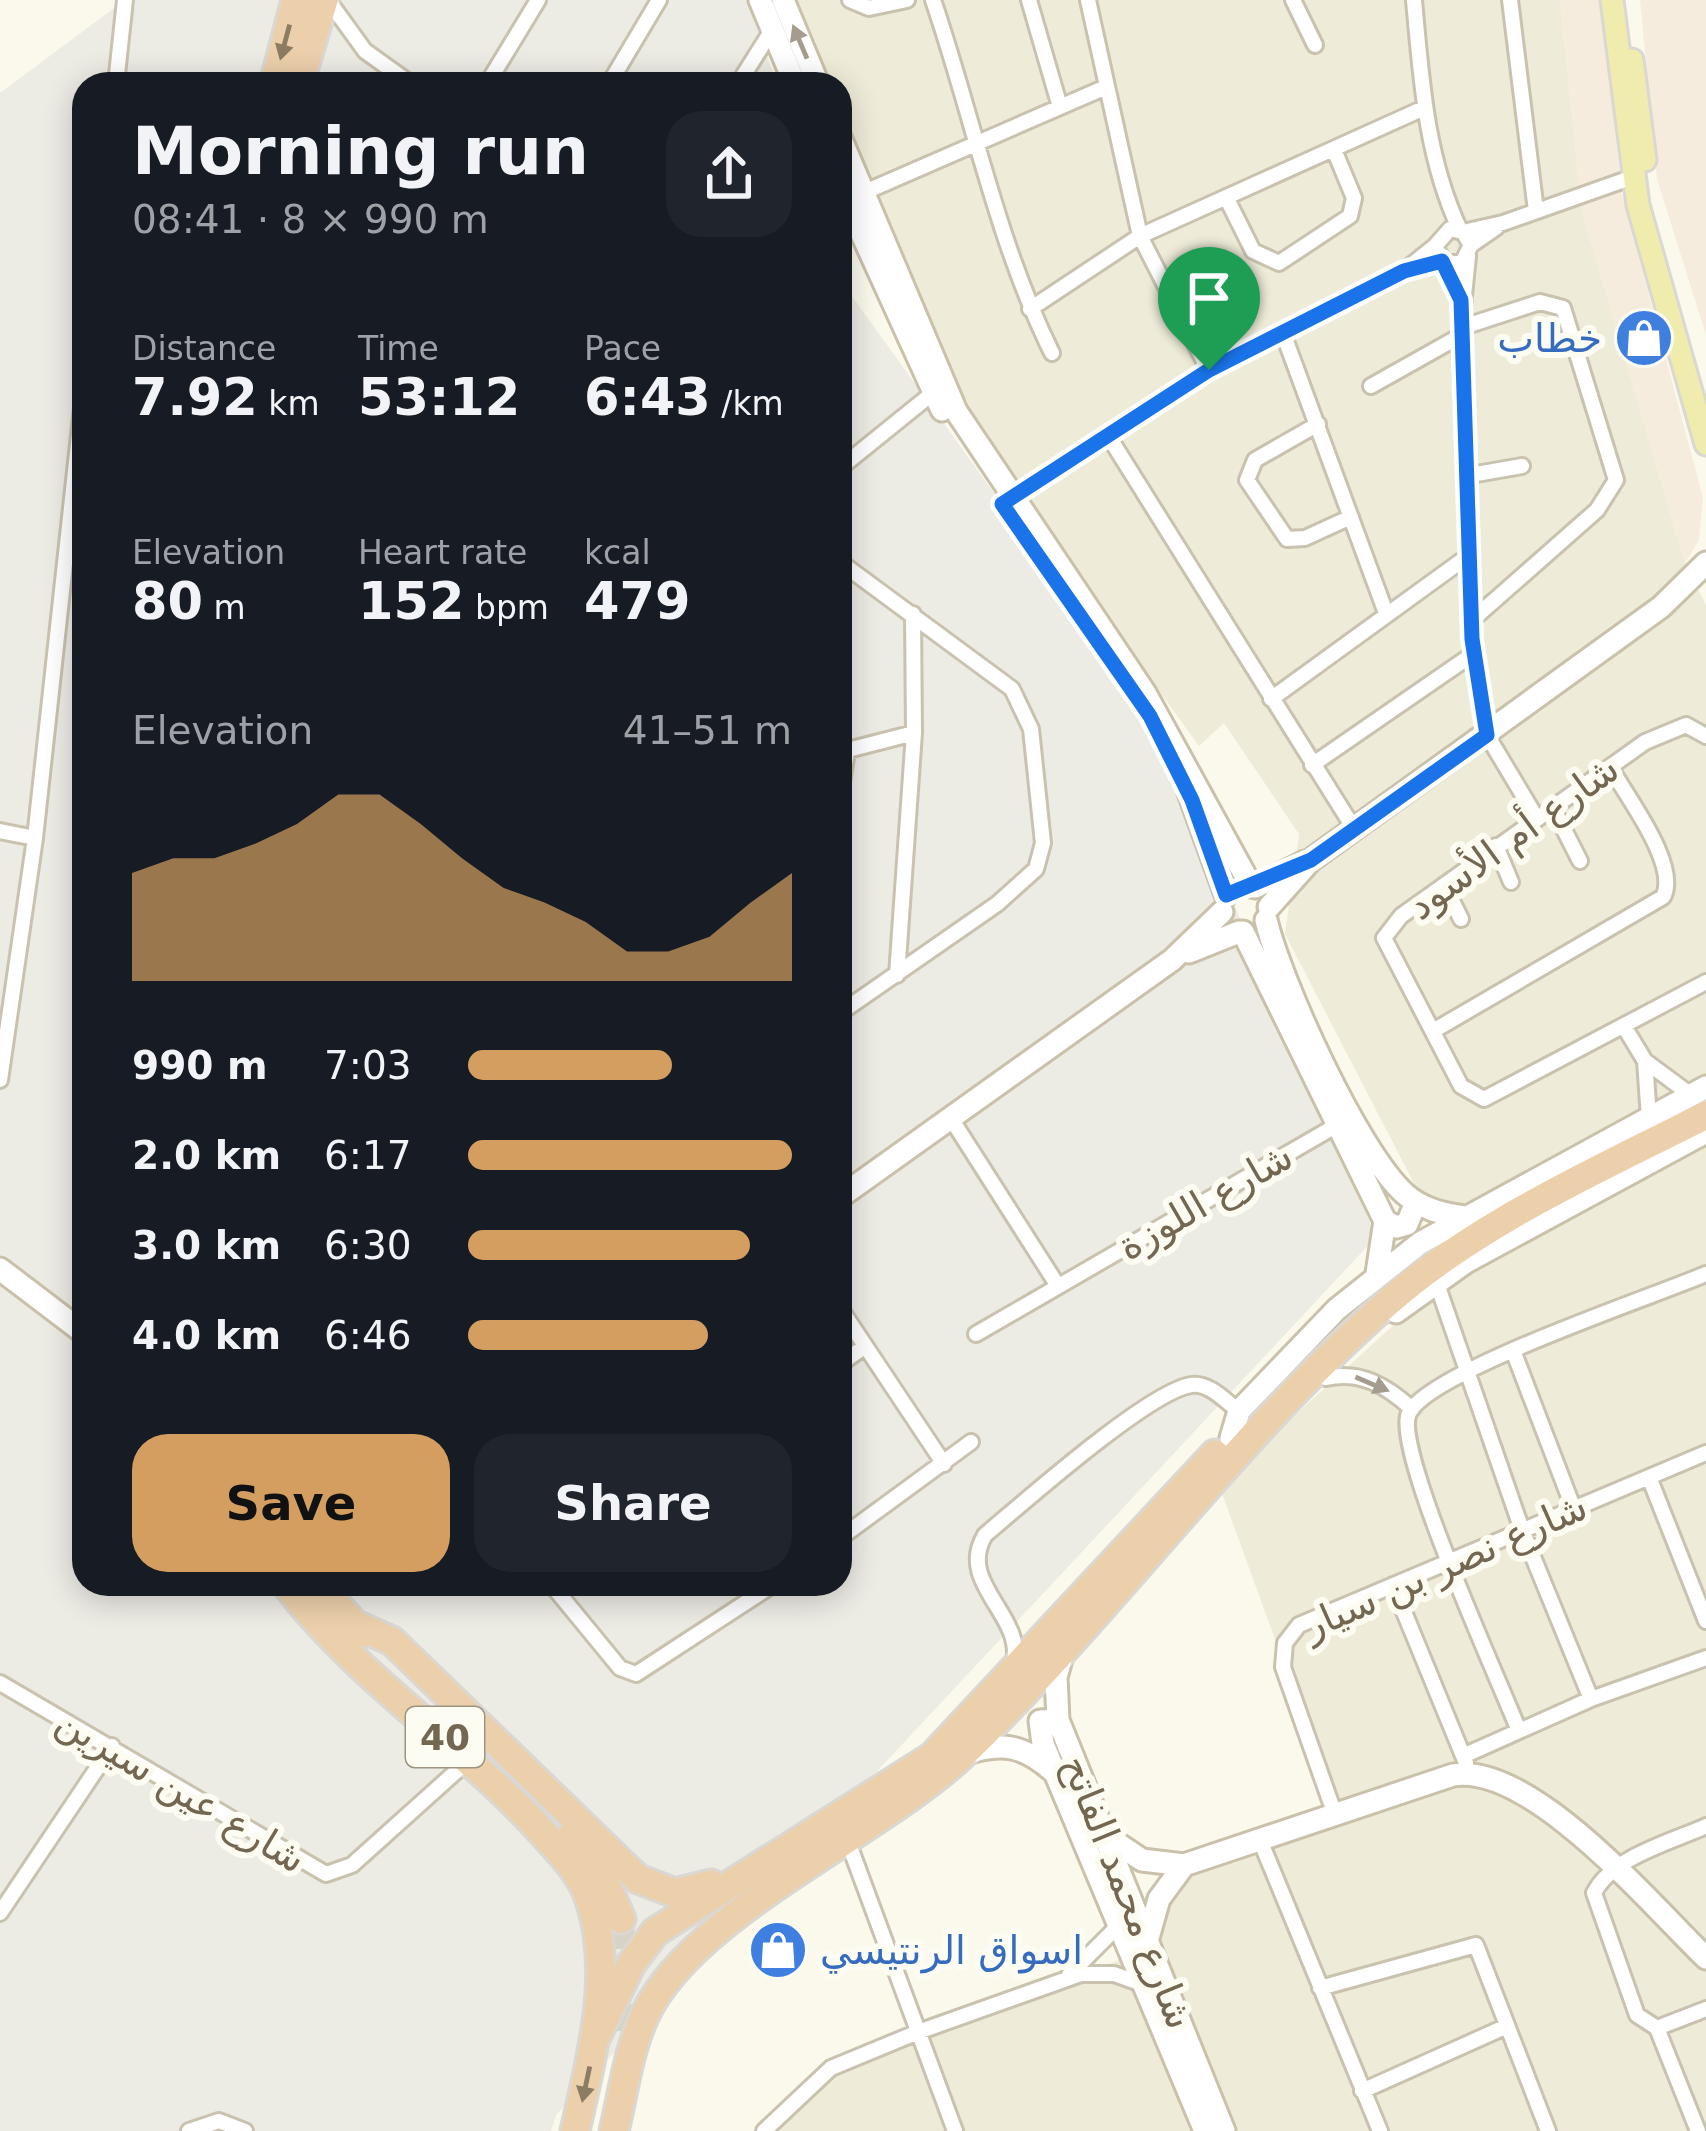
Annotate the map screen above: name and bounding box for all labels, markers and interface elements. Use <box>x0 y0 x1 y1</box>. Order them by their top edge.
one-way arrow <box>274 24 293 61</box>
one-way arrow <box>790 24 810 59</box>
button: share <box>666 111 792 237</box>
text: Morning run <box>132 113 589 190</box>
text: 08:41 · 8 × 990 m <box>132 197 489 242</box>
pin <box>1158 247 1260 370</box>
icon: arrive <box>1176 265 1242 331</box>
shop icon: خطاب <box>1613 307 1675 369</box>
place label: خطاب <box>1497 316 1602 361</box>
text: Distance <box>132 329 276 368</box>
text: Time <box>358 329 439 368</box>
text: Pace <box>584 329 661 368</box>
text: 7.92 <box>132 368 258 427</box>
text: 53:12 <box>358 368 520 427</box>
text: 6:43 <box>584 368 711 427</box>
text: km <box>258 384 320 423</box>
text: /km <box>711 384 784 423</box>
text: Elevation <box>132 533 285 572</box>
text: Heart rate <box>358 533 527 572</box>
text: kcal <box>584 533 651 572</box>
text: 80 <box>132 572 203 631</box>
text: 152 <box>358 572 464 631</box>
text: 479 <box>584 572 690 631</box>
text: m <box>203 588 246 627</box>
text: bpm <box>464 588 549 627</box>
text: Elevation <box>132 708 313 753</box>
text: 41–51 m <box>623 708 792 753</box>
street label: شارع أم الأسود <box>1397 743 1628 929</box>
text: 990 m <box>132 1043 268 1088</box>
text: 7:03 <box>324 1043 412 1088</box>
text: 2.0 km <box>132 1133 281 1178</box>
text: 6:17 <box>324 1133 412 1178</box>
street label: شارع اللوزة <box>1110 1133 1301 1270</box>
text: 3.0 km <box>132 1223 281 1268</box>
text: 6:30 <box>324 1223 412 1268</box>
text: 4.0 km <box>132 1313 281 1358</box>
text: 6:46 <box>324 1313 412 1358</box>
one-way arrow <box>1354 1375 1390 1394</box>
button: Save <box>132 1434 450 1572</box>
button: Share <box>474 1434 792 1572</box>
street label: شارع نصر بن سيار <box>1294 1483 1594 1650</box>
street label: شارع عين سيرين <box>48 1698 314 1883</box>
road number: 40 <box>406 1707 484 1767</box>
street label: شارع محمد الفاتح <box>1052 1749 1203 2036</box>
shop icon: اسواق الرنتيسي <box>747 1919 809 1981</box>
place label: اسواق الرنتيسي <box>820 1928 1083 1974</box>
one-way arrow <box>575 2065 594 2103</box>

